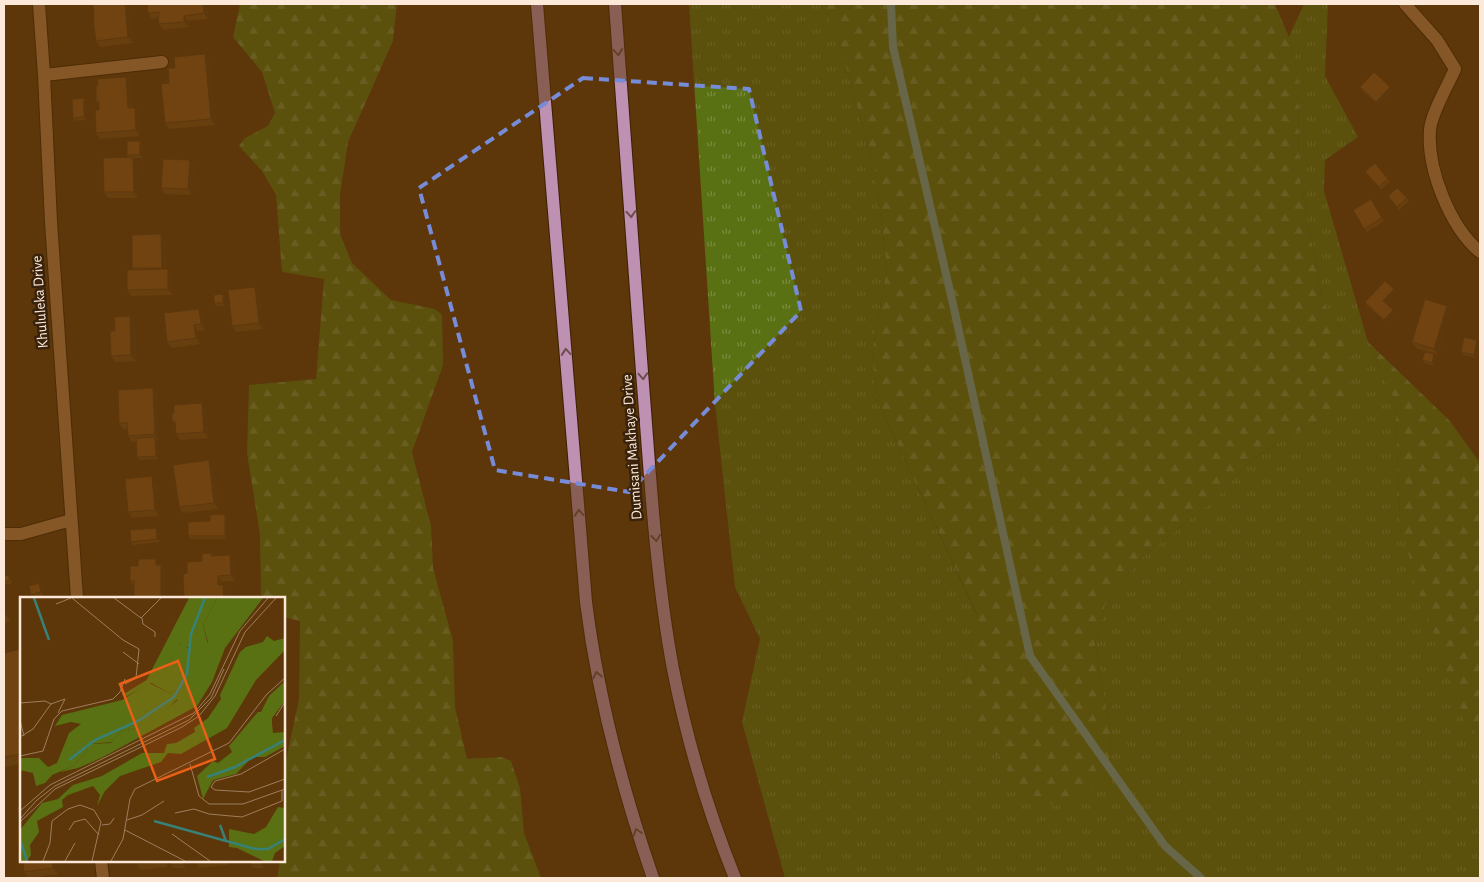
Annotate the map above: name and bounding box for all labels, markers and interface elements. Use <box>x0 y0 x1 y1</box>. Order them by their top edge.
one-way arrow <box>613 49 624 57</box>
one-way arrow <box>625 211 636 219</box>
street label: Khululeka Drive <box>29 255 51 349</box>
one-way arrow <box>561 347 572 355</box>
one-way arrow <box>637 373 648 381</box>
street label: Dumisani Makhaye Drive <box>619 374 645 520</box>
one-way arrow <box>574 509 585 517</box>
one-way arrow <box>650 535 661 543</box>
inset map <box>20 597 285 862</box>
one-way arrow <box>593 670 603 679</box>
one-way arrow <box>633 828 643 837</box>

